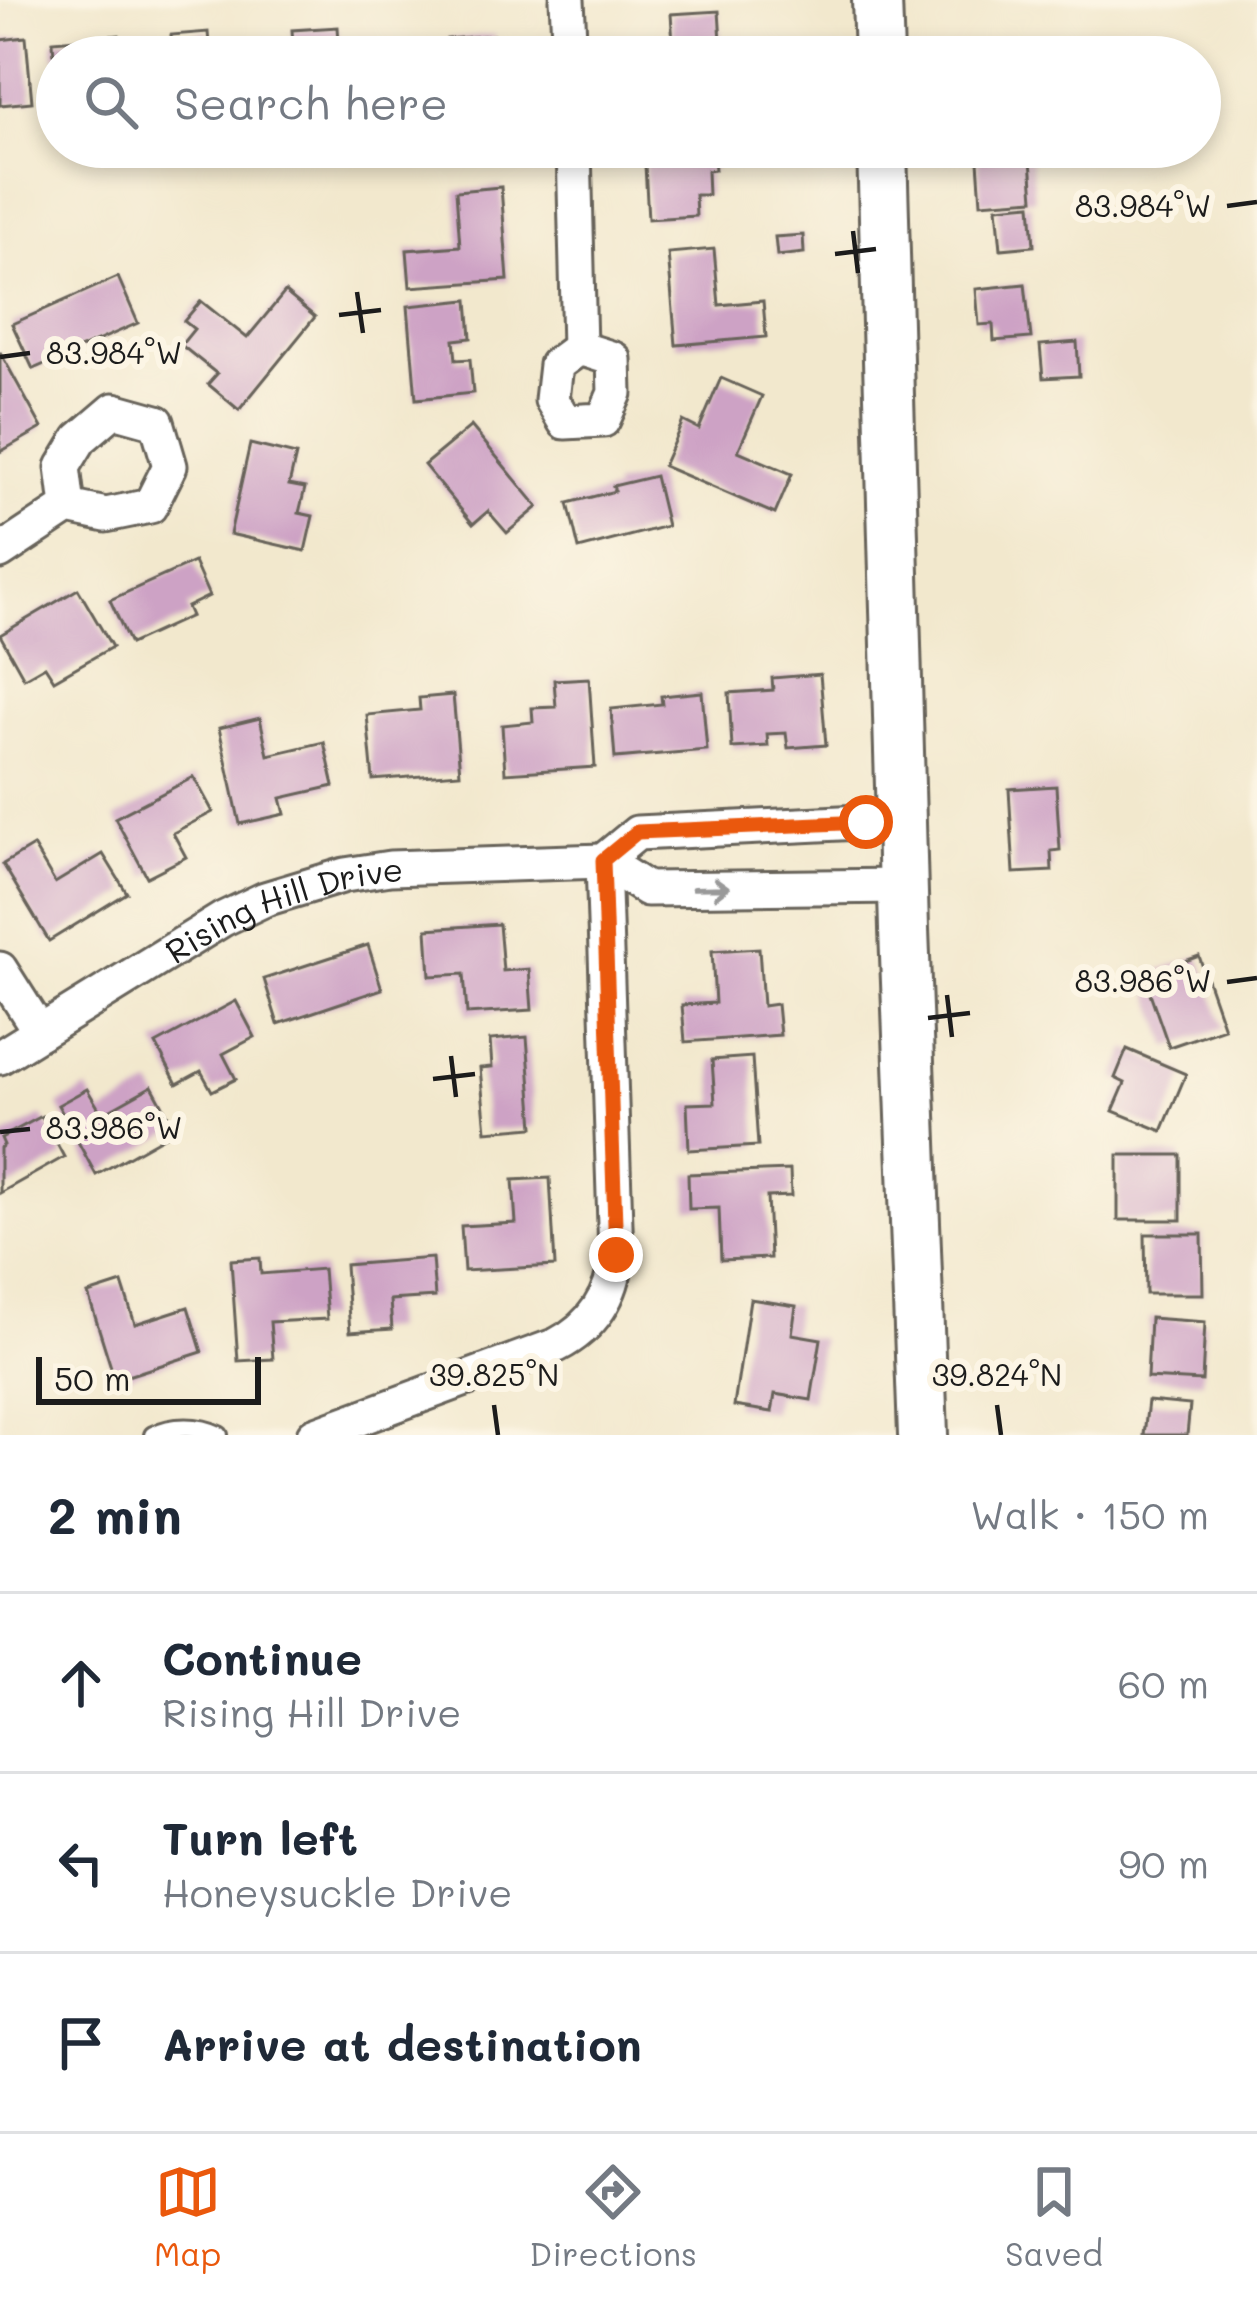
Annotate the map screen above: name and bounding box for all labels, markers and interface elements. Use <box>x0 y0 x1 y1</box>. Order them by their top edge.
search box <box>36 36 1221 168</box>
icon: search <box>78 69 144 135</box>
text: Search here <box>174 73 448 131</box>
text: 83.984°W <box>1075 185 1211 225</box>
text: 83.984°W <box>46 332 182 372</box>
route start <box>839 795 893 849</box>
street label: Rising Hill Drive <box>156 846 404 971</box>
one-way arrow <box>691 877 730 900</box>
text: 83.986°W <box>1075 960 1211 1000</box>
text: 83.986°W <box>46 1107 182 1147</box>
route end <box>589 1228 643 1282</box>
scale bar <box>36 1351 261 1404</box>
text: 39.825°N <box>429 1354 559 1394</box>
text: 39.824°N <box>932 1354 1062 1394</box>
text: 50 m <box>54 1356 130 1399</box>
text: 2 min <box>48 1480 182 1547</box>
text: Walk · 150 m <box>970 1488 1209 1539</box>
text: Continue <box>162 1628 362 1686</box>
icon: ahead <box>48 1650 114 1716</box>
text: 60 m <box>1118 1657 1209 1708</box>
text: Rising Hill Drive <box>162 1686 461 1737</box>
text: Turn left <box>162 1808 358 1866</box>
icon: left <box>48 1830 114 1896</box>
text: 90 m <box>1118 1837 1209 1888</box>
text: Honeysuckle Drive <box>162 1866 512 1917</box>
icon: arrive <box>48 2010 114 2076</box>
text: Arrive at destination <box>162 2014 642 2072</box>
tab: Map <box>154 2159 221 2274</box>
tab: Directions <box>529 2159 697 2274</box>
tab: Saved <box>1005 2159 1103 2274</box>

